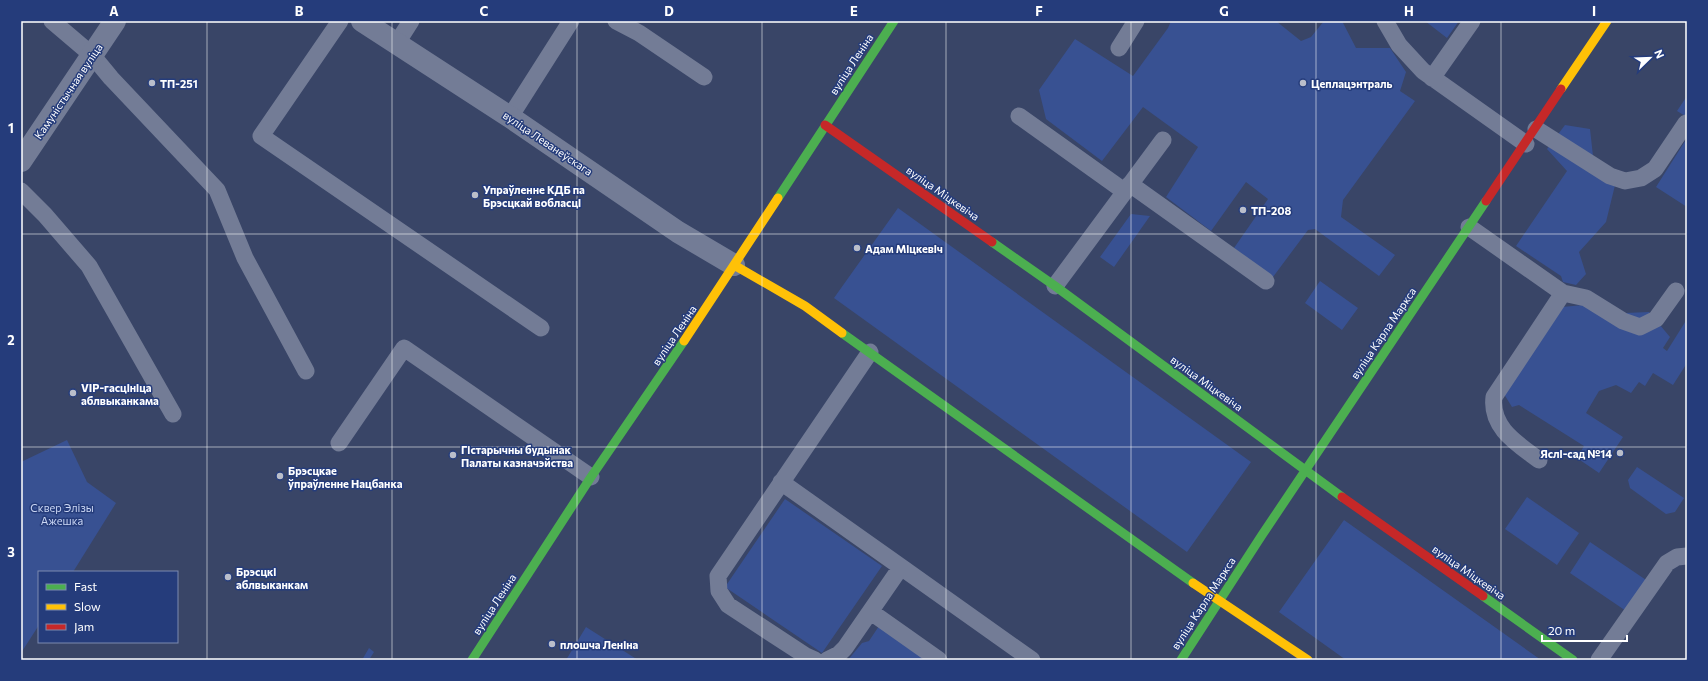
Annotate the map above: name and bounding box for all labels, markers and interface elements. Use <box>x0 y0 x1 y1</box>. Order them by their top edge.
text: A <box>109 3 119 19</box>
text: B <box>295 3 304 19</box>
text: C <box>480 3 489 19</box>
text: D <box>664 3 674 19</box>
text: E <box>850 3 858 19</box>
text: F <box>1035 3 1043 19</box>
text: G <box>1219 3 1229 19</box>
text: H <box>1404 3 1414 19</box>
text: I <box>1592 3 1596 19</box>
street label: вуліца Леніна <box>827 31 875 97</box>
north arrow <box>1630 38 1670 78</box>
street label: Камуністычная вуліца <box>31 41 105 141</box>
text: N <box>1652 48 1667 60</box>
place label: ТП-251 <box>160 77 198 90</box>
place label: Цеплацэнтраль <box>1311 77 1393 90</box>
marker: ТП-251 <box>147 78 157 88</box>
marker: Цеплацэнтраль <box>1298 78 1308 88</box>
street label: вуліца Леванеўскага <box>501 108 595 178</box>
text: 1 <box>8 120 14 136</box>
street label: вуліца Міцкевіча <box>904 163 982 223</box>
place label: Упраўленне КДБ па Брэсцкай вобласці <box>483 183 585 209</box>
marker: Упраўленне КДБ па Брэсцкай вобласці <box>470 190 480 200</box>
place label: ТП-208 <box>1251 204 1291 217</box>
marker: ТП-208 <box>1238 205 1248 215</box>
place label: Адам Міцкевіч <box>865 242 943 255</box>
marker: Адам Міцкевіч <box>852 243 862 253</box>
street label: вуліца Карла Маркса <box>1348 285 1418 381</box>
street label: вуліца Леніна <box>649 302 699 368</box>
text: 2 <box>7 332 15 348</box>
street label: вуліца Міцкевіча <box>1168 352 1246 414</box>
place label: VIP-гасцініца аблвыканкама <box>81 381 159 407</box>
marker: VIP-гасцініца аблвыканкама <box>68 388 78 398</box>
place label: Гістарычны будынак Палаты казначэйства <box>461 443 573 469</box>
place label: Яслі-сад №14 <box>1540 447 1612 460</box>
marker: Яслі-сад №14 <box>1615 448 1625 458</box>
marker: Гістарычны будынак Палаты казначэйства <box>448 450 458 460</box>
place label: Брэсцкае ўпраўленне Нацбанка <box>288 464 403 490</box>
marker: Брэсцкае ўпраўленне Нацбанка <box>275 471 285 481</box>
park label: Сквер Элізы Ажешка <box>30 501 94 527</box>
street label: вуліца Міцкевіча <box>1430 542 1508 602</box>
text: 3 <box>7 544 15 560</box>
street label: вуліца Карла Маркса <box>1168 554 1238 652</box>
place label: Брэсцкі аблвыканкам <box>236 565 308 591</box>
legend <box>38 571 178 643</box>
street label: вуліца Леніна <box>470 571 518 637</box>
marker: Брэсцкі аблвыканкам <box>223 572 233 582</box>
text: Fast <box>74 579 97 593</box>
text: Slow <box>74 599 101 613</box>
scale bar <box>1542 617 1627 643</box>
text: Jam <box>74 619 94 634</box>
text: 20 m <box>1548 623 1575 637</box>
place label: плошча Леніна <box>560 638 639 651</box>
marker: плошча Леніна <box>547 639 557 649</box>

